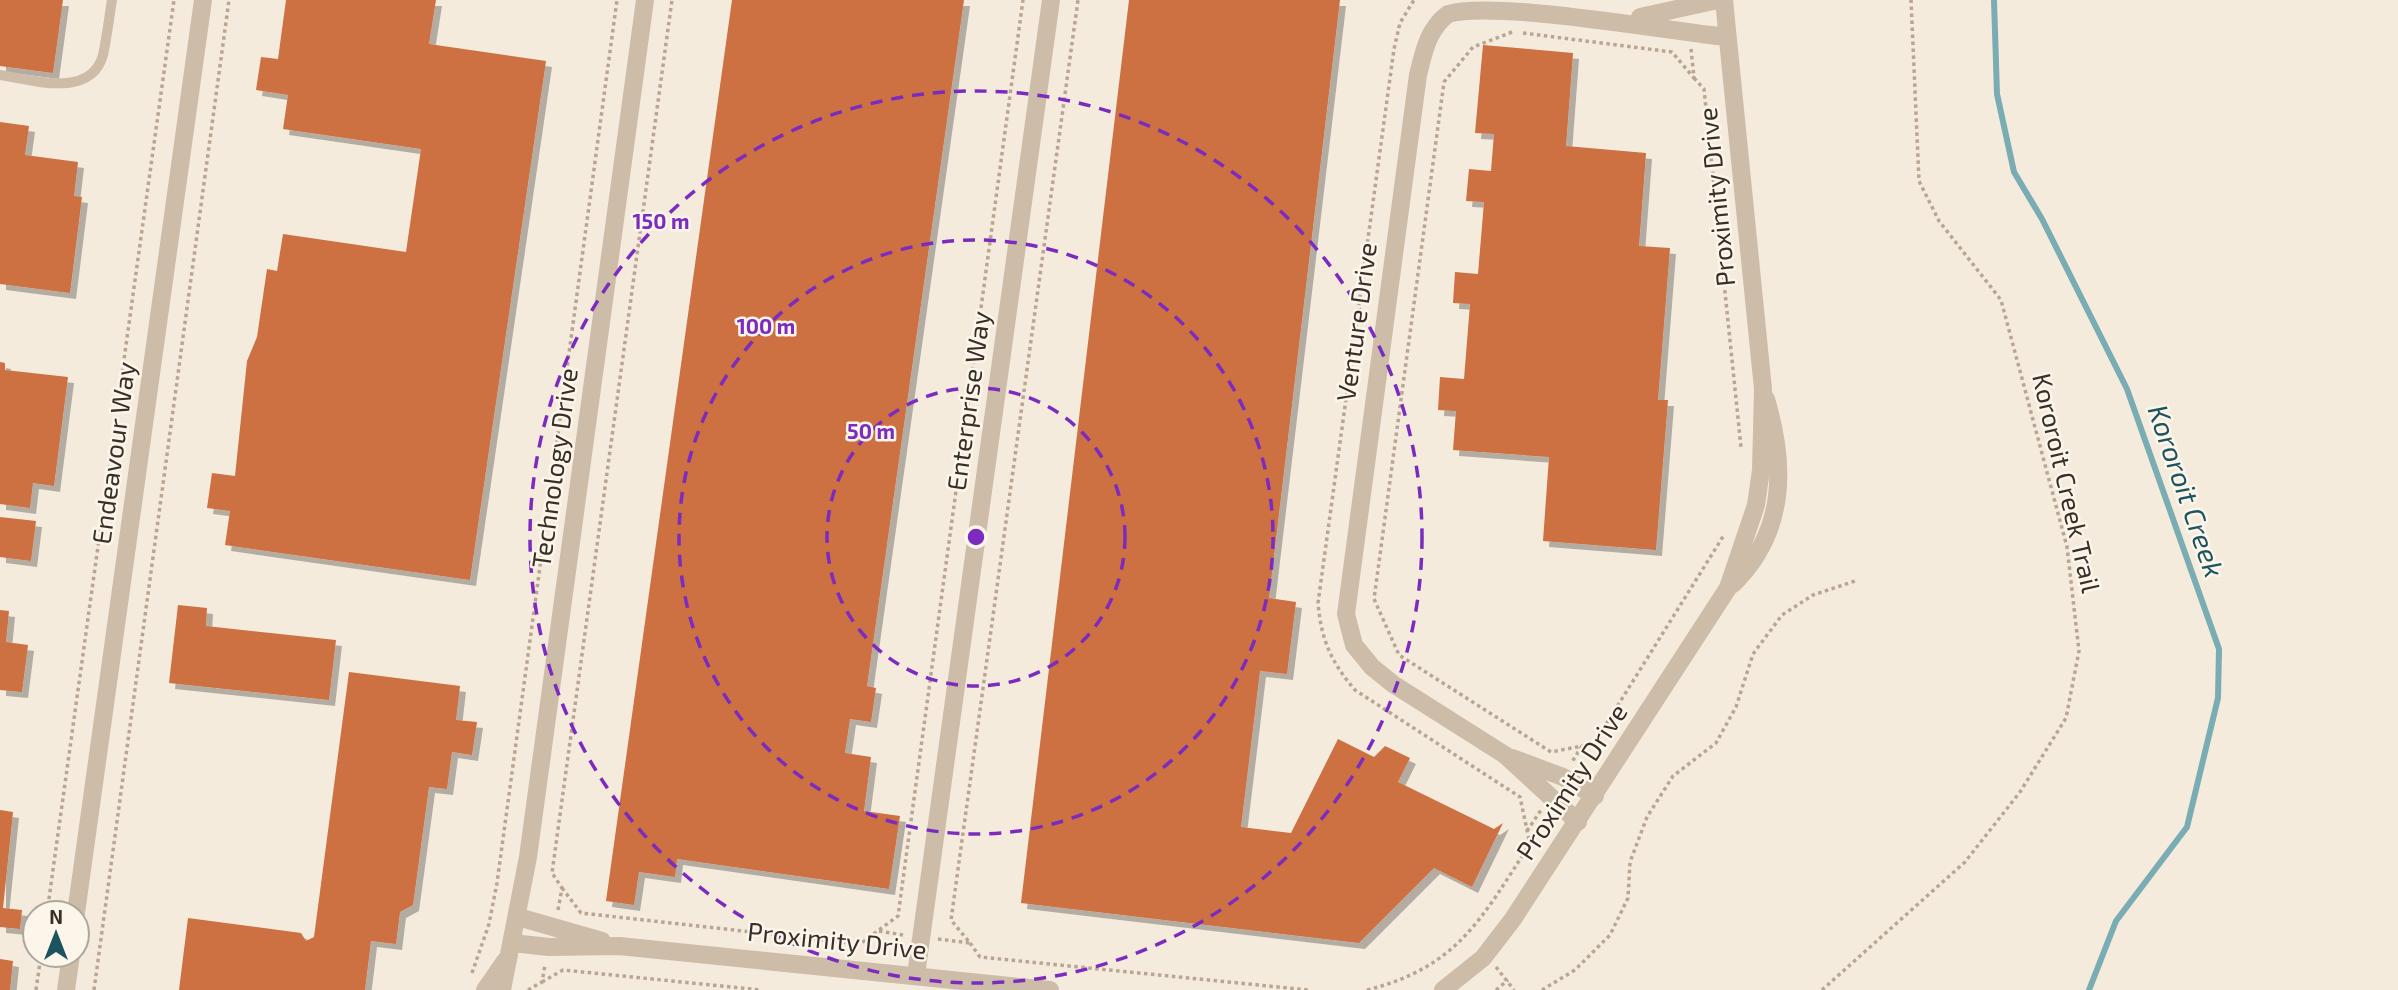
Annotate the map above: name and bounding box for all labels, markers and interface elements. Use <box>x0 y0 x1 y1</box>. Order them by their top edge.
street label: Proximity Drive <box>1691 106 1740 288</box>
text: 150 m <box>633 208 689 233</box>
street label: Venture Drive <box>1329 240 1382 403</box>
street label: Enterprise Way <box>940 309 995 493</box>
text: 100 m <box>737 313 795 338</box>
street label: Endeavour Way <box>84 359 141 546</box>
street label: Technology Drive <box>524 366 583 570</box>
street label: Kororoit Creek Trail <box>2027 370 2108 596</box>
water label: Kororoit Creek <box>2142 400 2232 581</box>
text: 50 m <box>847 418 895 443</box>
centre of rings <box>964 525 988 549</box>
street label: Proximity Drive <box>1509 697 1633 865</box>
north arrow <box>21 899 91 969</box>
text: N <box>49 905 63 928</box>
street label: Proximity Drive <box>746 915 928 964</box>

